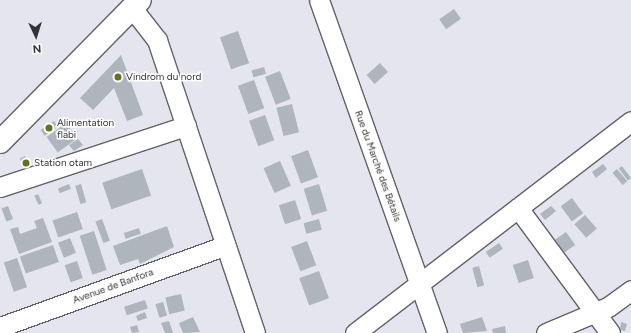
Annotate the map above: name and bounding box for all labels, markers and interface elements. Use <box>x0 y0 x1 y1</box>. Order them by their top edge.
north arrow <box>16 16 56 56</box>
text: N <box>32 42 42 55</box>
place label: Vindrom du nord <box>126 71 201 83</box>
marker: Vindrom du nord <box>113 72 123 82</box>
street label: Rue du Marché des Bétails <box>352 109 404 223</box>
place label: Alimentation flabi <box>57 116 114 140</box>
marker: Alimentation flabi <box>44 123 54 133</box>
place label: Station otam <box>34 157 92 169</box>
marker: Station otam <box>21 158 31 168</box>
street label: Avenue de Banfora <box>71 266 155 306</box>

